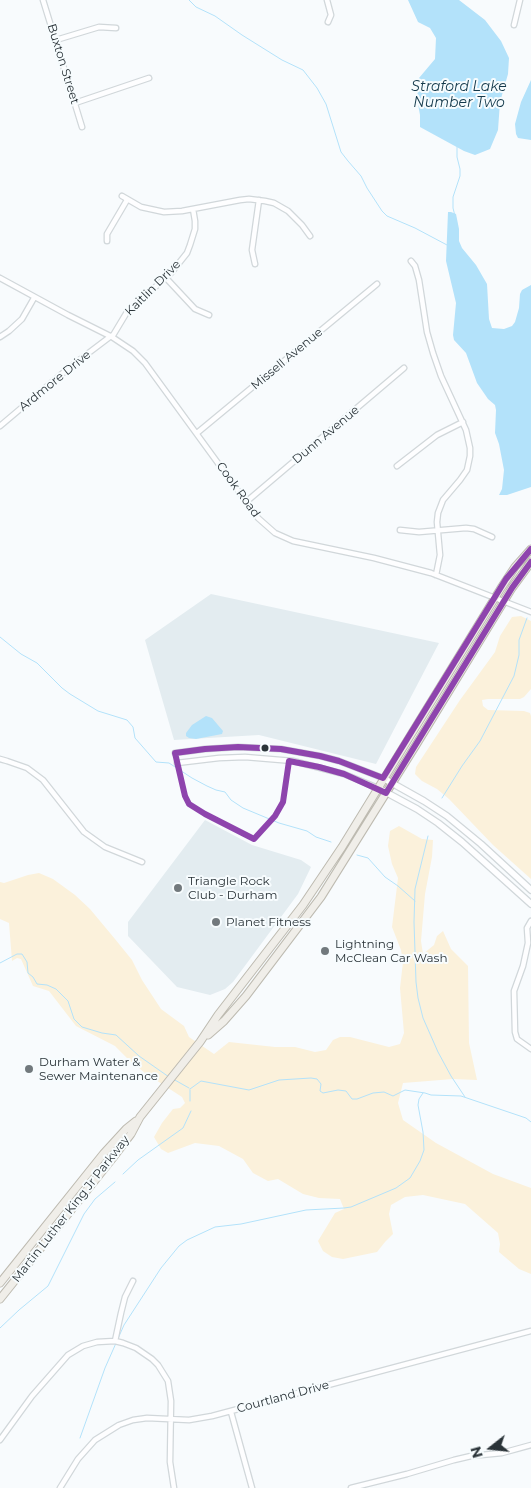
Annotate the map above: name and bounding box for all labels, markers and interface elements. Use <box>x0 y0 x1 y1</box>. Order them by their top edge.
street label: Buxton Street <box>44 22 82 106</box>
water label: Straford Lake Number Two <box>411 79 507 111</box>
street label: Kaitlin Drive <box>122 257 184 319</box>
street label: Missell Avenue <box>248 325 326 393</box>
street label: Ardmore Drive <box>16 348 94 414</box>
street label: Dunn Avenue <box>290 403 362 467</box>
street label: Cook Road <box>213 459 263 521</box>
unlabelled marker <box>260 743 270 753</box>
place label: Triangle Rock Club - Durham <box>188 874 277 902</box>
marker: Triangle Rock Club - Durham <box>172 882 184 894</box>
place label: Planet Fitness <box>226 915 311 929</box>
marker: Planet Fitness <box>210 916 222 928</box>
place label: Lightning McClean Car Wash <box>335 937 448 965</box>
marker: Lightning McClean Car Wash <box>319 945 331 957</box>
place label: Durham Water & Sewer Maintenance <box>39 1055 158 1083</box>
marker: Durham Water & Sewer Maintenance <box>23 1063 35 1075</box>
street label: Martin Luther King Jr Parkway <box>9 1133 133 1285</box>
street label: Courtland Drive <box>235 1378 331 1416</box>
north arrow <box>466 1423 516 1473</box>
text: N <box>466 1444 487 1460</box>

